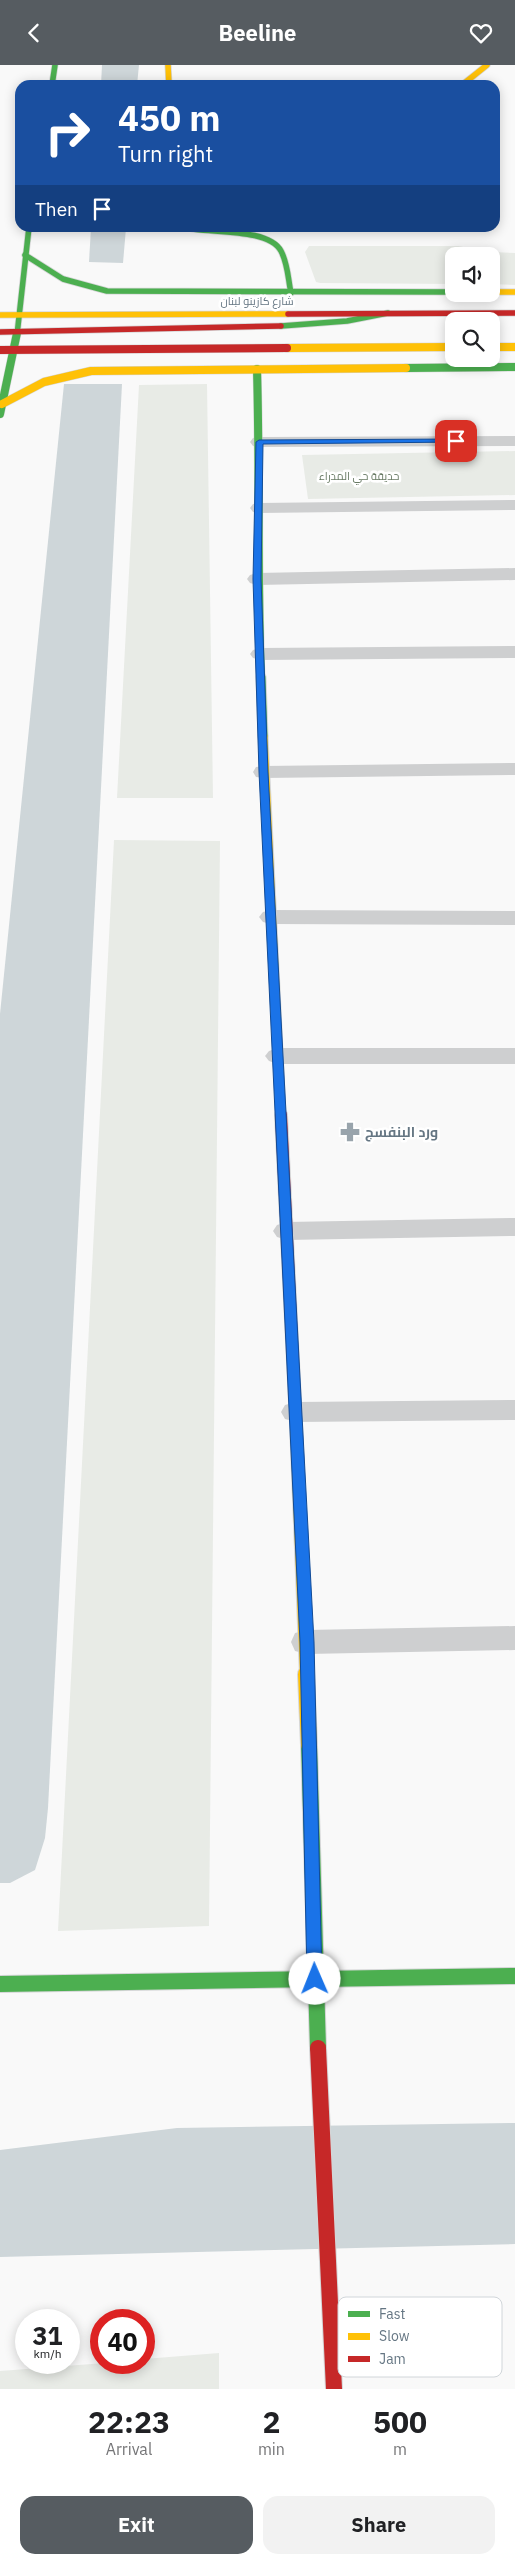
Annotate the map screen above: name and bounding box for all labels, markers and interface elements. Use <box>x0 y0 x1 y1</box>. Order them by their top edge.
text: Beeline <box>219 18 296 47</box>
icon: back <box>20 19 48 47</box>
icon: heart <box>467 19 495 47</box>
text: 450 m <box>118 95 221 141</box>
icon: right <box>35 100 100 165</box>
text: Turn right <box>118 139 213 168</box>
icon: arrive <box>88 195 116 223</box>
text: Then <box>35 197 78 221</box>
map controls <box>445 247 500 367</box>
button: sound <box>445 247 500 302</box>
street label: شارع كازينو لبنان <box>221 294 294 309</box>
button: search <box>445 312 500 367</box>
pin <box>435 420 477 462</box>
icon: arrive <box>442 427 470 455</box>
park label: حديقة حي المدراء <box>319 469 399 485</box>
pharmacy icon: ورد البنفسج <box>339 1121 361 1143</box>
place label: ورد البنفسج <box>365 1123 438 1142</box>
position arrow <box>288 1952 340 2004</box>
legend <box>338 2297 502 2377</box>
text: Fast <box>379 2305 405 2323</box>
speed limit sign: 40 <box>90 2309 155 2374</box>
text: 31 <box>32 2319 63 2352</box>
text: Slow <box>379 2327 410 2345</box>
text: km/h <box>33 2346 62 2361</box>
text: Jam <box>379 2350 406 2368</box>
text: 22:23 <box>88 2402 170 2441</box>
text: 2 <box>262 2402 280 2441</box>
text: 500 <box>373 2402 427 2441</box>
text: Arrival <box>106 2439 152 2459</box>
text: min <box>258 2439 285 2459</box>
text: m <box>393 2439 407 2459</box>
button: Exit <box>20 2496 253 2554</box>
button: Share <box>263 2496 495 2554</box>

